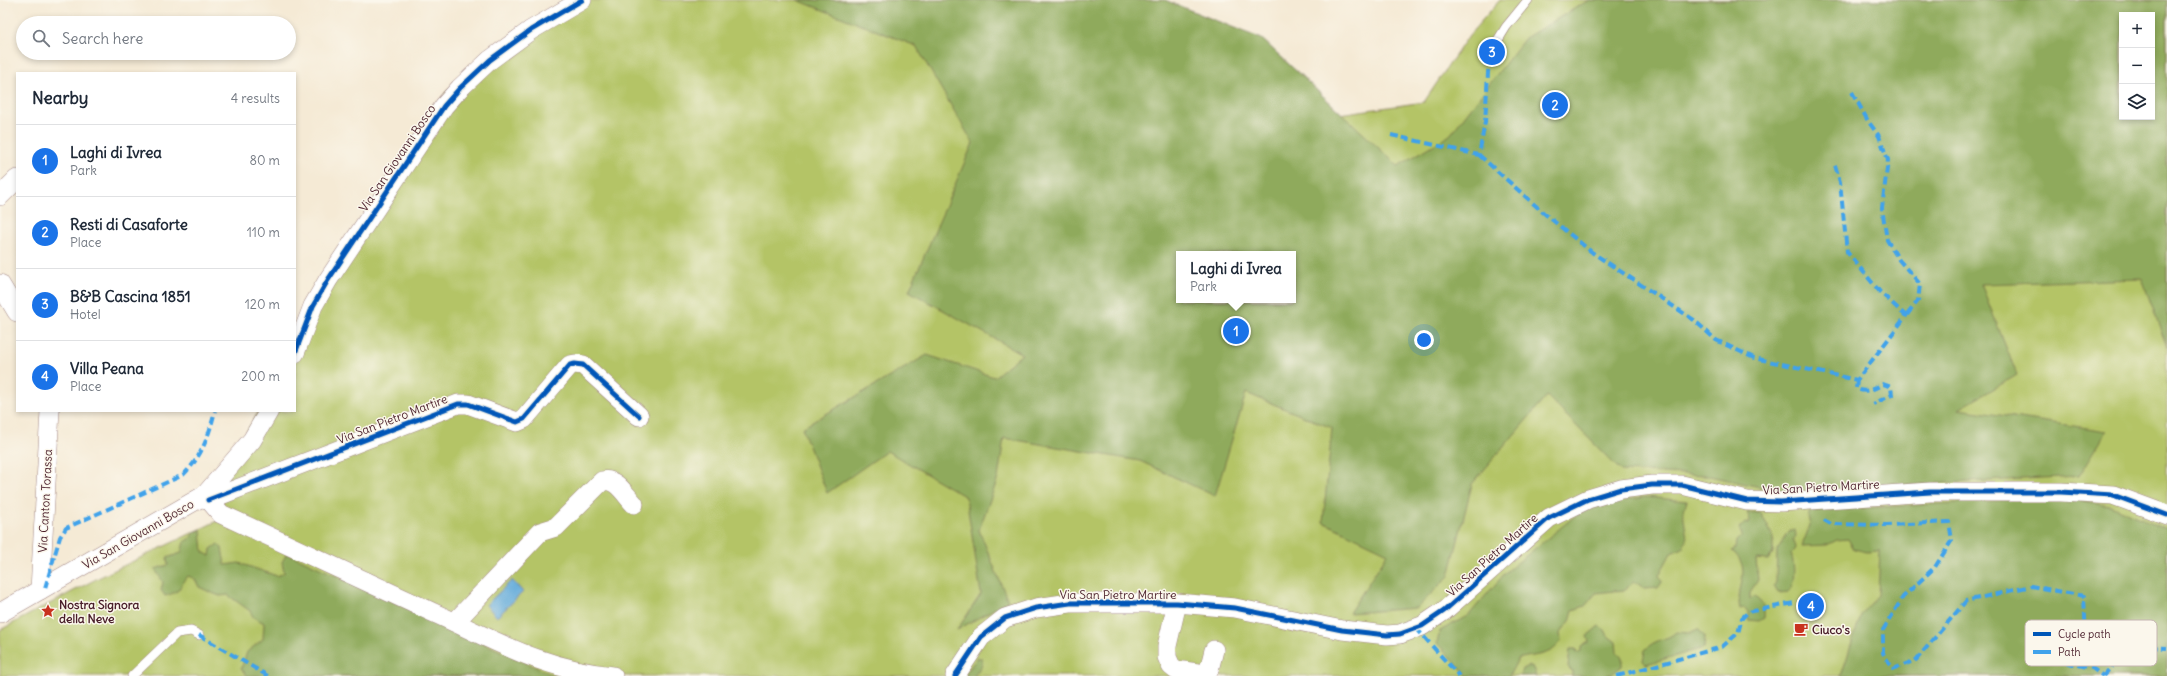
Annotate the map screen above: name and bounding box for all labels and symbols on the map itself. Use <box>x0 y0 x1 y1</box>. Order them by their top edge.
pin: 3 <box>1479 37 1505 67</box>
pin: 2 <box>1542 90 1568 120</box>
street label: Via San Giovanni Bosco <box>356 101 439 215</box>
pin: 1 <box>1223 316 1249 346</box>
your location <box>1414 330 1434 350</box>
street label: Via San Pietro Martire <box>335 391 449 447</box>
street label: Via Canton Torassa <box>35 449 55 553</box>
street label: Via San Pietro Martire <box>1762 476 1880 498</box>
street label: Via San Giovanni Bosco <box>80 496 197 572</box>
street label: Via San Pietro Martire <box>1443 510 1541 600</box>
street label: Via San Pietro Martire <box>1059 587 1177 602</box>
pin: 4 <box>1798 591 1824 621</box>
place label: Nostra Signora della Neve <box>59 597 139 626</box>
place icon: Nostra Signora della Neve <box>40 603 56 619</box>
legend <box>2025 620 2157 666</box>
cafe icon: Ciuco's <box>1793 621 1809 637</box>
place label: Ciuco's <box>1812 622 1850 637</box>
text: Cycle path <box>2058 627 2111 641</box>
text: Path <box>2058 645 2081 659</box>

